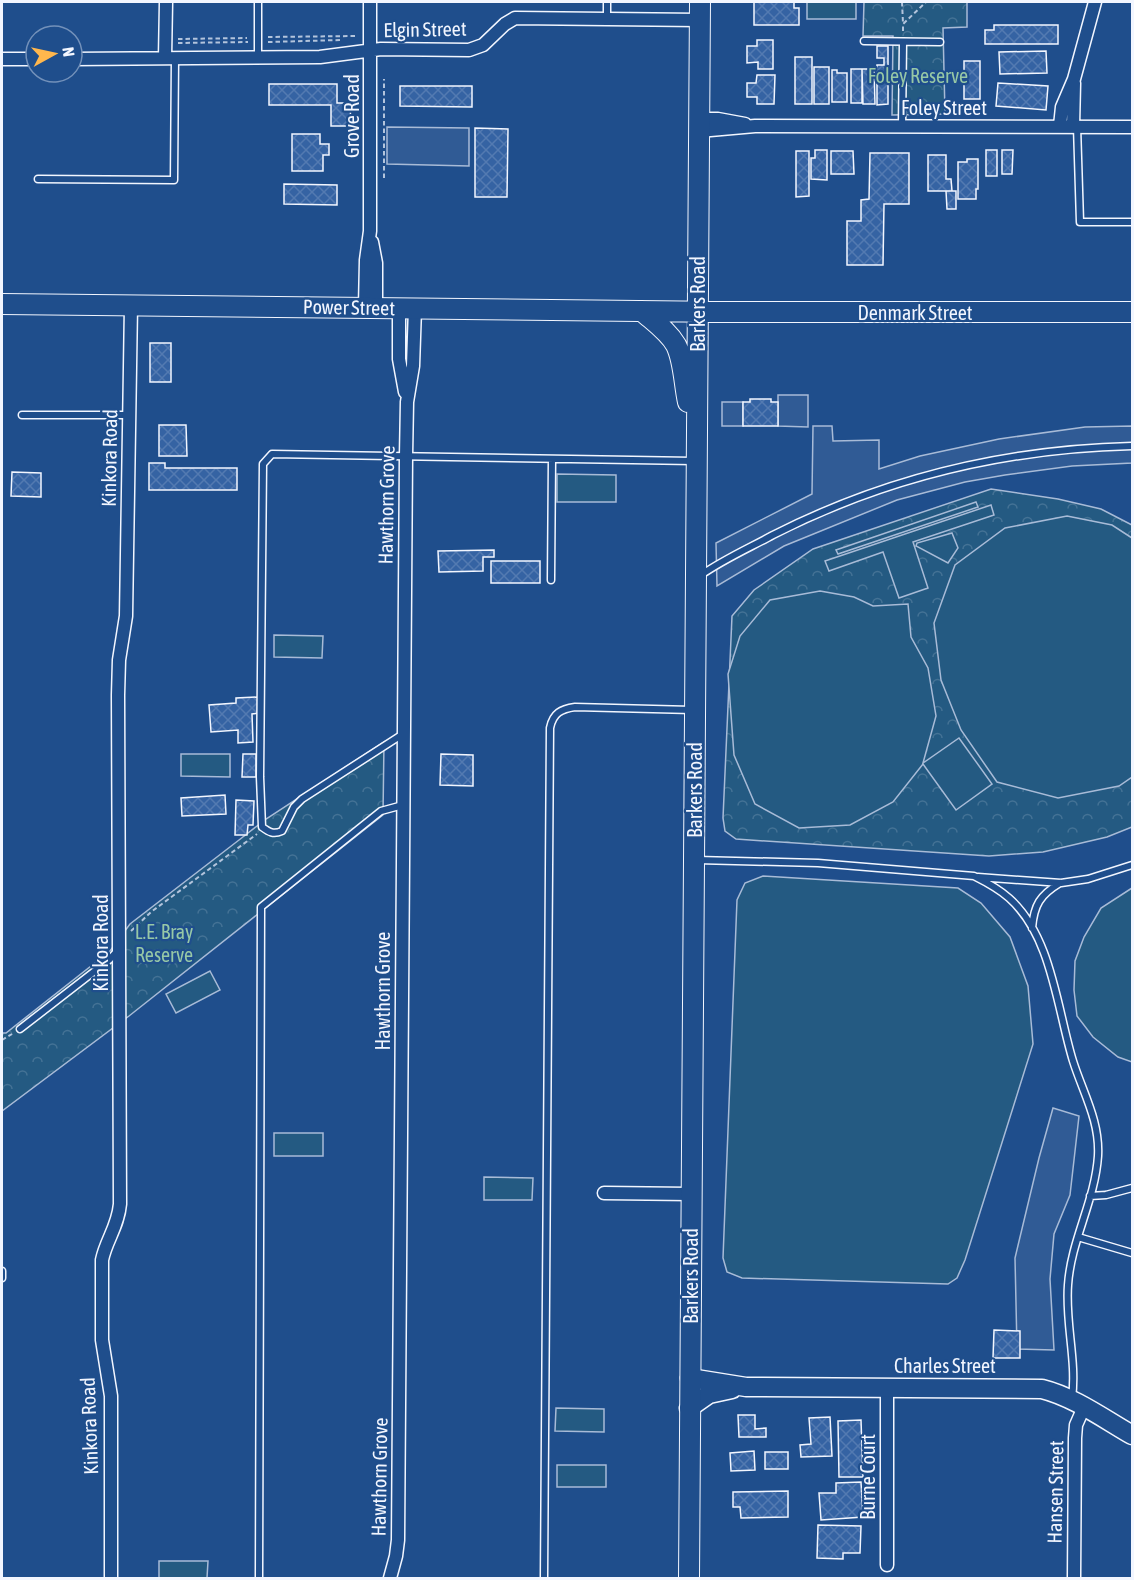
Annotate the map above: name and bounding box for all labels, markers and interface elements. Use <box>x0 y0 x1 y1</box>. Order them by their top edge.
street label: Elgin Street <box>383 17 467 41</box>
north arrow <box>24 24 84 84</box>
text: N <box>59 46 78 58</box>
park label: Foley Reserve <box>868 64 968 87</box>
street label: Grove Road <box>340 74 363 158</box>
street label: Foley Street <box>901 96 987 119</box>
street label: Barkers Road <box>686 256 709 352</box>
street label: Power Street <box>303 295 396 319</box>
street label: Denmark Street <box>858 301 973 324</box>
street label: Kinkora Road <box>97 409 121 507</box>
street label: Hawthorn Grove <box>373 445 399 565</box>
street label: Barkers Road <box>683 742 706 838</box>
street label: Kinkora Road <box>89 894 112 992</box>
park label: L.E. Bray Reserve <box>135 920 193 966</box>
street label: Hawthorn Grove <box>371 932 394 1050</box>
street label: Barkers Road <box>679 1228 702 1324</box>
street label: Charles Street <box>894 1354 996 1377</box>
street label: Kinkora Road <box>76 1377 102 1475</box>
street label: Hawthorn Grove <box>366 1417 392 1537</box>
street label: Burne Court <box>856 1434 879 1520</box>
street label: Hansen Street <box>1043 1440 1067 1544</box>

